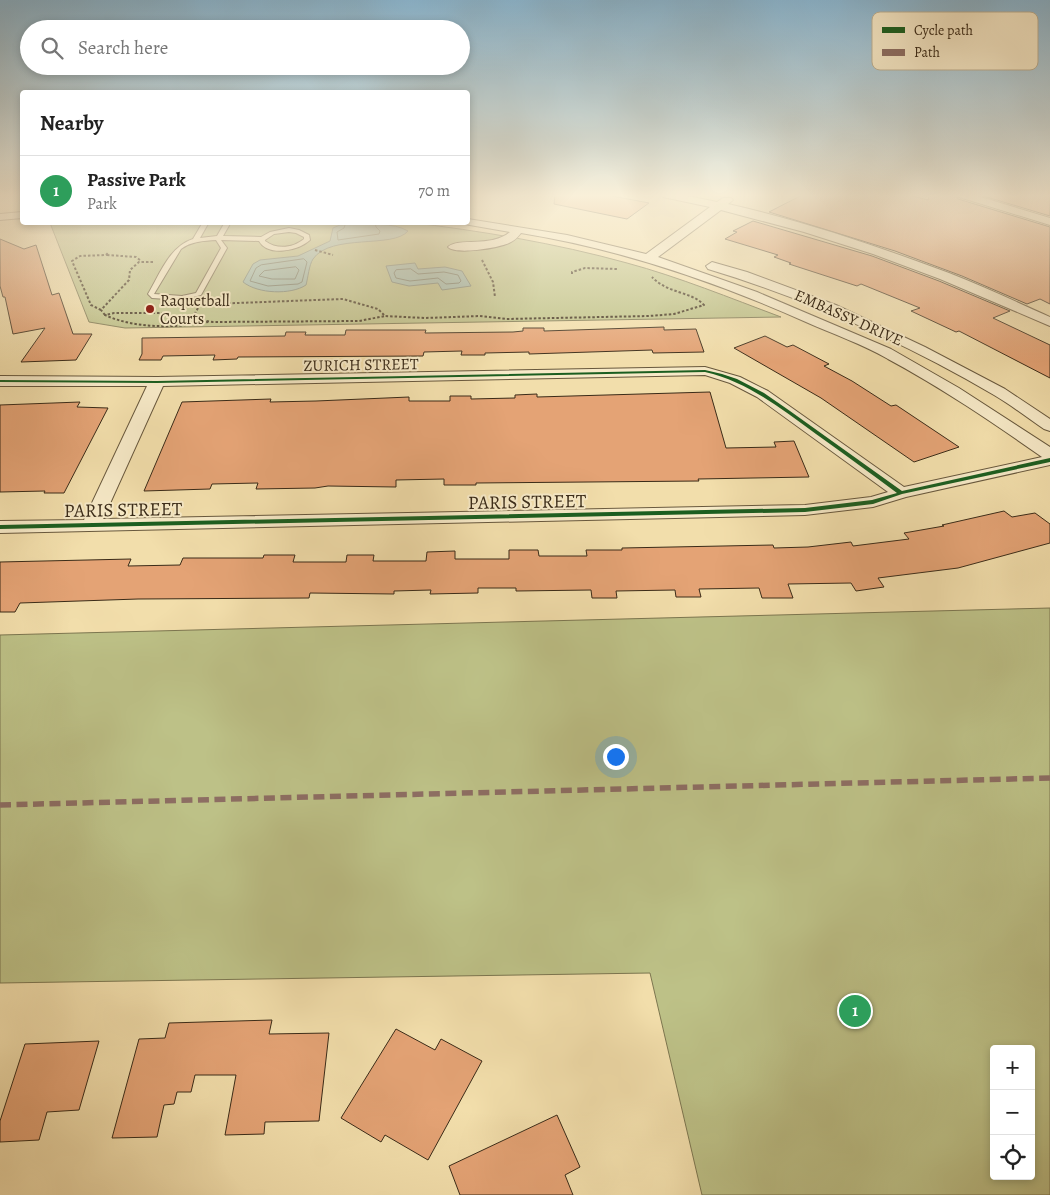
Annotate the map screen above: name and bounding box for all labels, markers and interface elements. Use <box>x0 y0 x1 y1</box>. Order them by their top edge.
legend <box>872 12 1038 70</box>
search box <box>20 20 470 75</box>
text: Cycle path <box>914 21 974 40</box>
icon: search <box>38 34 66 62</box>
text: Search here <box>78 35 168 61</box>
text: Path <box>914 43 941 62</box>
text: Nearby <box>40 109 103 137</box>
text: Passive Park <box>87 167 186 193</box>
text: 1 <box>53 180 59 202</box>
text: 70 m <box>418 180 450 202</box>
text: Park <box>87 193 117 215</box>
street label: EMBASSY DRIVE <box>791 284 906 352</box>
place label: Raquetball Courts <box>160 290 230 330</box>
marker: Raquetball Courts <box>144 303 156 315</box>
street label: ZURICH STREET <box>303 353 419 377</box>
street label: PARIS STREET <box>468 488 587 516</box>
street label: PARIS STREET <box>64 496 183 524</box>
your location <box>603 744 629 770</box>
pin: 1 <box>839 992 871 1030</box>
map controls <box>990 1045 1035 1180</box>
button: + <box>990 1045 1035 1090</box>
button: − <box>990 1090 1035 1135</box>
button: locate <box>990 1135 1035 1180</box>

